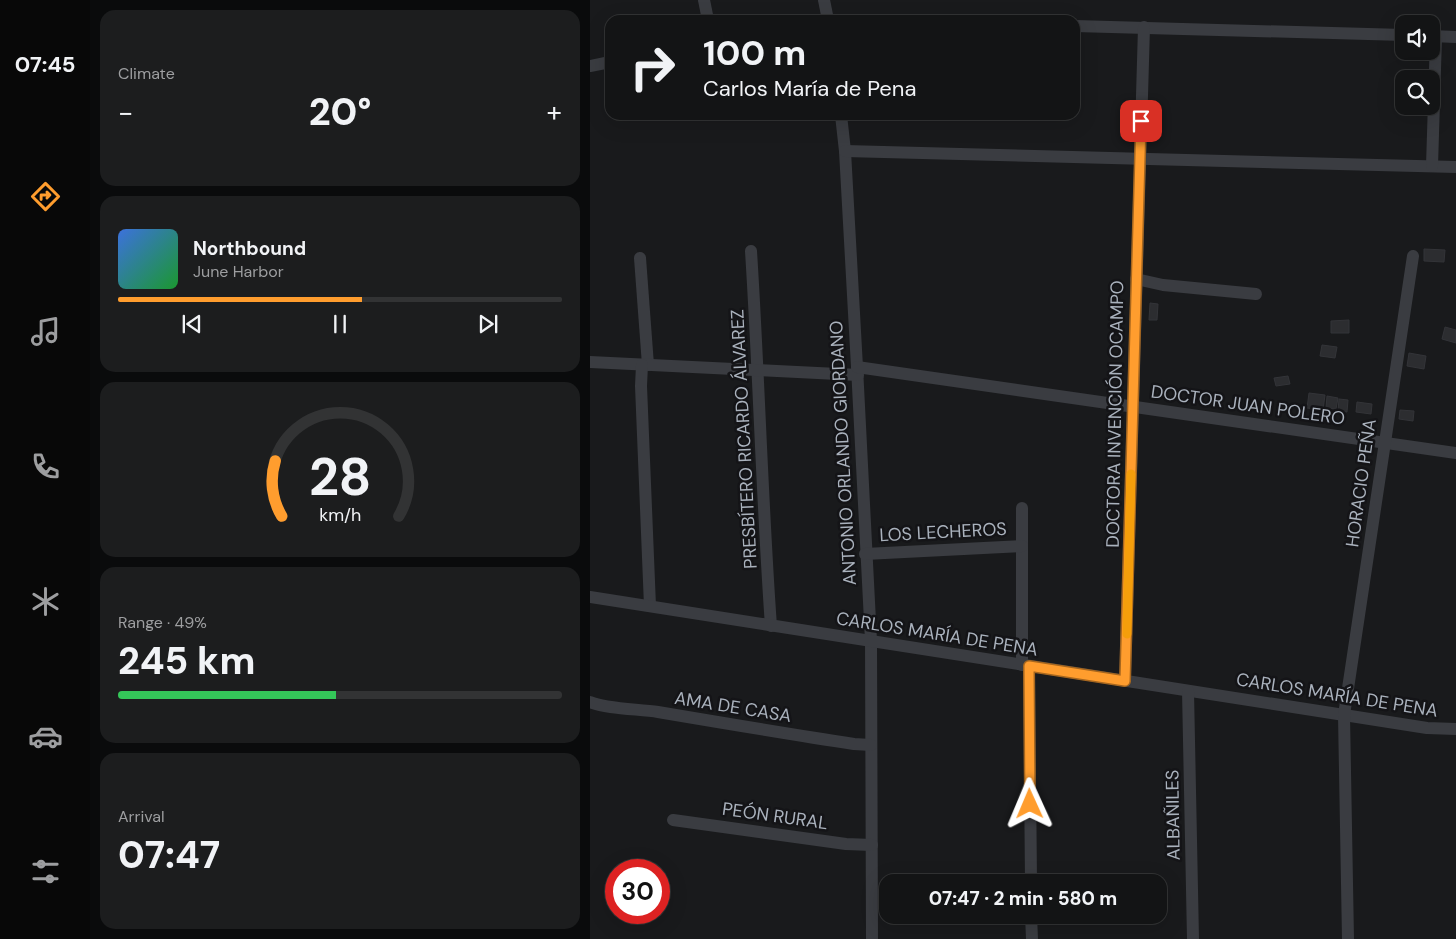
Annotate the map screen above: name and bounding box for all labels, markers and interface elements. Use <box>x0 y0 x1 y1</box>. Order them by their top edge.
map controls <box>1395 15 1440 115</box>
button: sound <box>1395 15 1440 60</box>
text: 100 m <box>703 30 806 76</box>
icon: right <box>620 35 685 100</box>
text: 07:45 <box>15 50 75 79</box>
text: Climate <box>118 63 175 84</box>
button: search <box>1395 70 1440 115</box>
text: Carlos María de Pena <box>703 74 916 103</box>
text: 20° <box>309 87 371 137</box>
text: − <box>118 94 133 131</box>
text: + <box>547 94 562 131</box>
pin <box>1120 100 1162 142</box>
icon: arrive <box>1127 107 1155 135</box>
icon: directions <box>28 179 63 214</box>
text: Northbound <box>193 236 306 261</box>
text: June Harbor <box>193 261 284 282</box>
street label: DOCTORA INVENCIÓN OCAMPO <box>1101 280 1129 548</box>
street label: PRESBÍTERO RICARDO ÁLVAREZ <box>725 309 763 569</box>
icon: previous <box>178 310 206 338</box>
icon: pause <box>326 310 354 338</box>
icon: next <box>474 310 502 338</box>
icon: music <box>28 314 63 349</box>
street label: ANTONIO ORLANDO GIORDANO <box>824 320 862 586</box>
street label: DOCTOR JUAN POLERO <box>1149 379 1347 431</box>
street label: HORACIO PEÑA <box>1340 417 1382 549</box>
text: 28 <box>309 443 371 511</box>
icon: phone <box>28 449 63 484</box>
text: km/h <box>319 503 361 527</box>
street label: LOS LECHEROS <box>879 517 1007 547</box>
icon: climate <box>28 584 63 619</box>
street label: CARLOS MARÍA DE PENA <box>834 606 1040 662</box>
text: Range · 49% <box>118 612 207 633</box>
text: 245 km <box>118 636 255 686</box>
street label: CARLOS MARÍA DE PENA <box>1234 667 1440 723</box>
street label: AMA DE CASA <box>673 686 793 728</box>
icon: car <box>28 719 63 754</box>
street label: ALBAÑILES <box>1160 769 1186 861</box>
position arrow <box>1003 777 1055 829</box>
street label: PEÓN RURAL <box>721 797 829 835</box>
text: Arrival <box>118 806 165 827</box>
text: 07:47 <box>118 830 220 880</box>
icon: filters <box>28 854 63 889</box>
speed limit sign: 30 <box>605 859 670 924</box>
text: 07:47 · 2 min · 580 m <box>929 886 1117 911</box>

